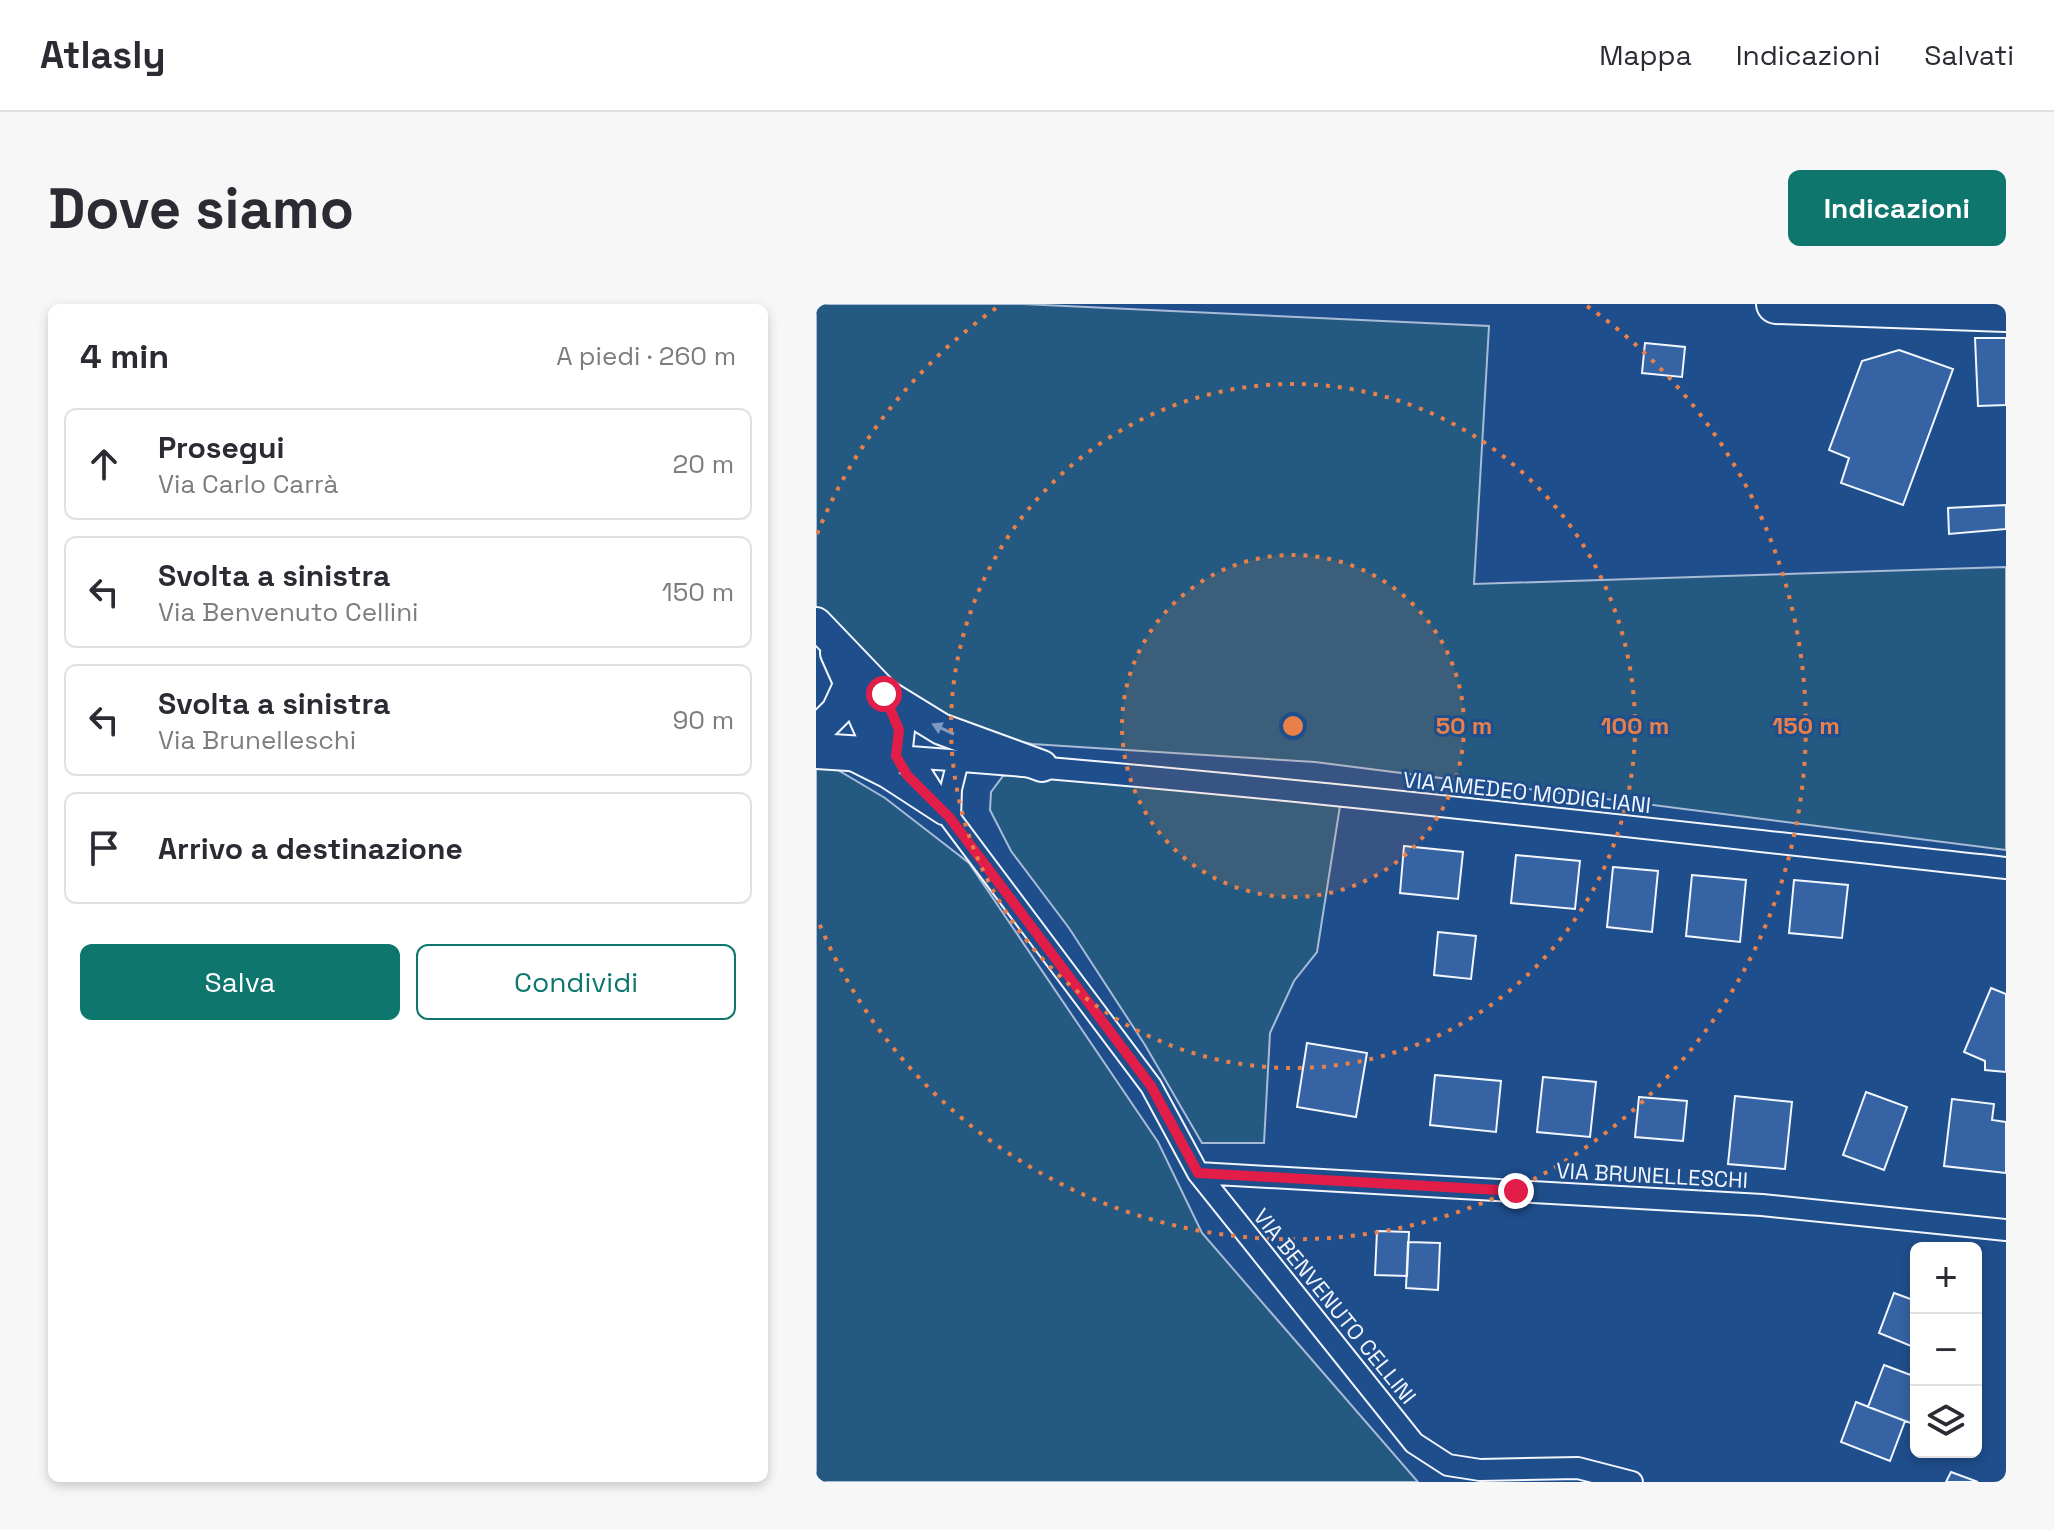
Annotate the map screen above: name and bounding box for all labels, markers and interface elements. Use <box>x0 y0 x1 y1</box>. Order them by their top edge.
text: Atlasly <box>40 31 166 79</box>
text: Mappa <box>1599 37 1692 73</box>
text: Indicazioni <box>1736 37 1880 73</box>
text: Salvati <box>1924 37 2014 73</box>
button: Indicazioni <box>1788 170 2006 246</box>
text: Dove siamo <box>48 173 354 244</box>
text: 4 min <box>80 335 169 378</box>
text: A piedi · 260 m <box>556 339 736 373</box>
text: Prosegui <box>158 428 284 467</box>
icon: ahead <box>82 442 126 486</box>
text: 20 m <box>673 447 734 481</box>
text: Via Carlo Carrà <box>158 467 338 501</box>
text: Svolta a sinistra <box>158 556 390 595</box>
icon: left <box>82 570 126 614</box>
text: 150 m <box>662 575 734 609</box>
text: Via Benvenuto Cellini <box>158 595 418 629</box>
route start <box>866 676 902 712</box>
text: Svolta a sinistra <box>158 684 390 723</box>
icon: left <box>82 698 126 742</box>
text: 90 m <box>672 703 734 737</box>
text: 50 m <box>1436 710 1492 741</box>
text: 100 m <box>1601 710 1669 741</box>
text: 150 m <box>1772 710 1840 741</box>
centre of rings <box>1279 712 1307 740</box>
one-way arrow <box>931 722 955 736</box>
text: Via Brunelleschi <box>158 723 356 757</box>
street label: VIA AMEDEO MODIGLIANI <box>1402 765 1652 819</box>
icon: arrive <box>82 826 126 870</box>
text: Arrivo a destinazione <box>158 829 463 868</box>
button: Salva <box>80 944 400 1020</box>
button: Condividi <box>416 944 736 1020</box>
street label: VIA BRUNELLESCHI <box>1555 1156 1749 1194</box>
route end <box>1498 1173 1534 1209</box>
street label: VIA BENVENUTO CELLINI <box>1247 1203 1423 1409</box>
map controls <box>1910 1242 1982 1458</box>
button: + <box>1910 1242 1982 1314</box>
button: − <box>1910 1314 1982 1386</box>
button: layers <box>1910 1386 1982 1458</box>

